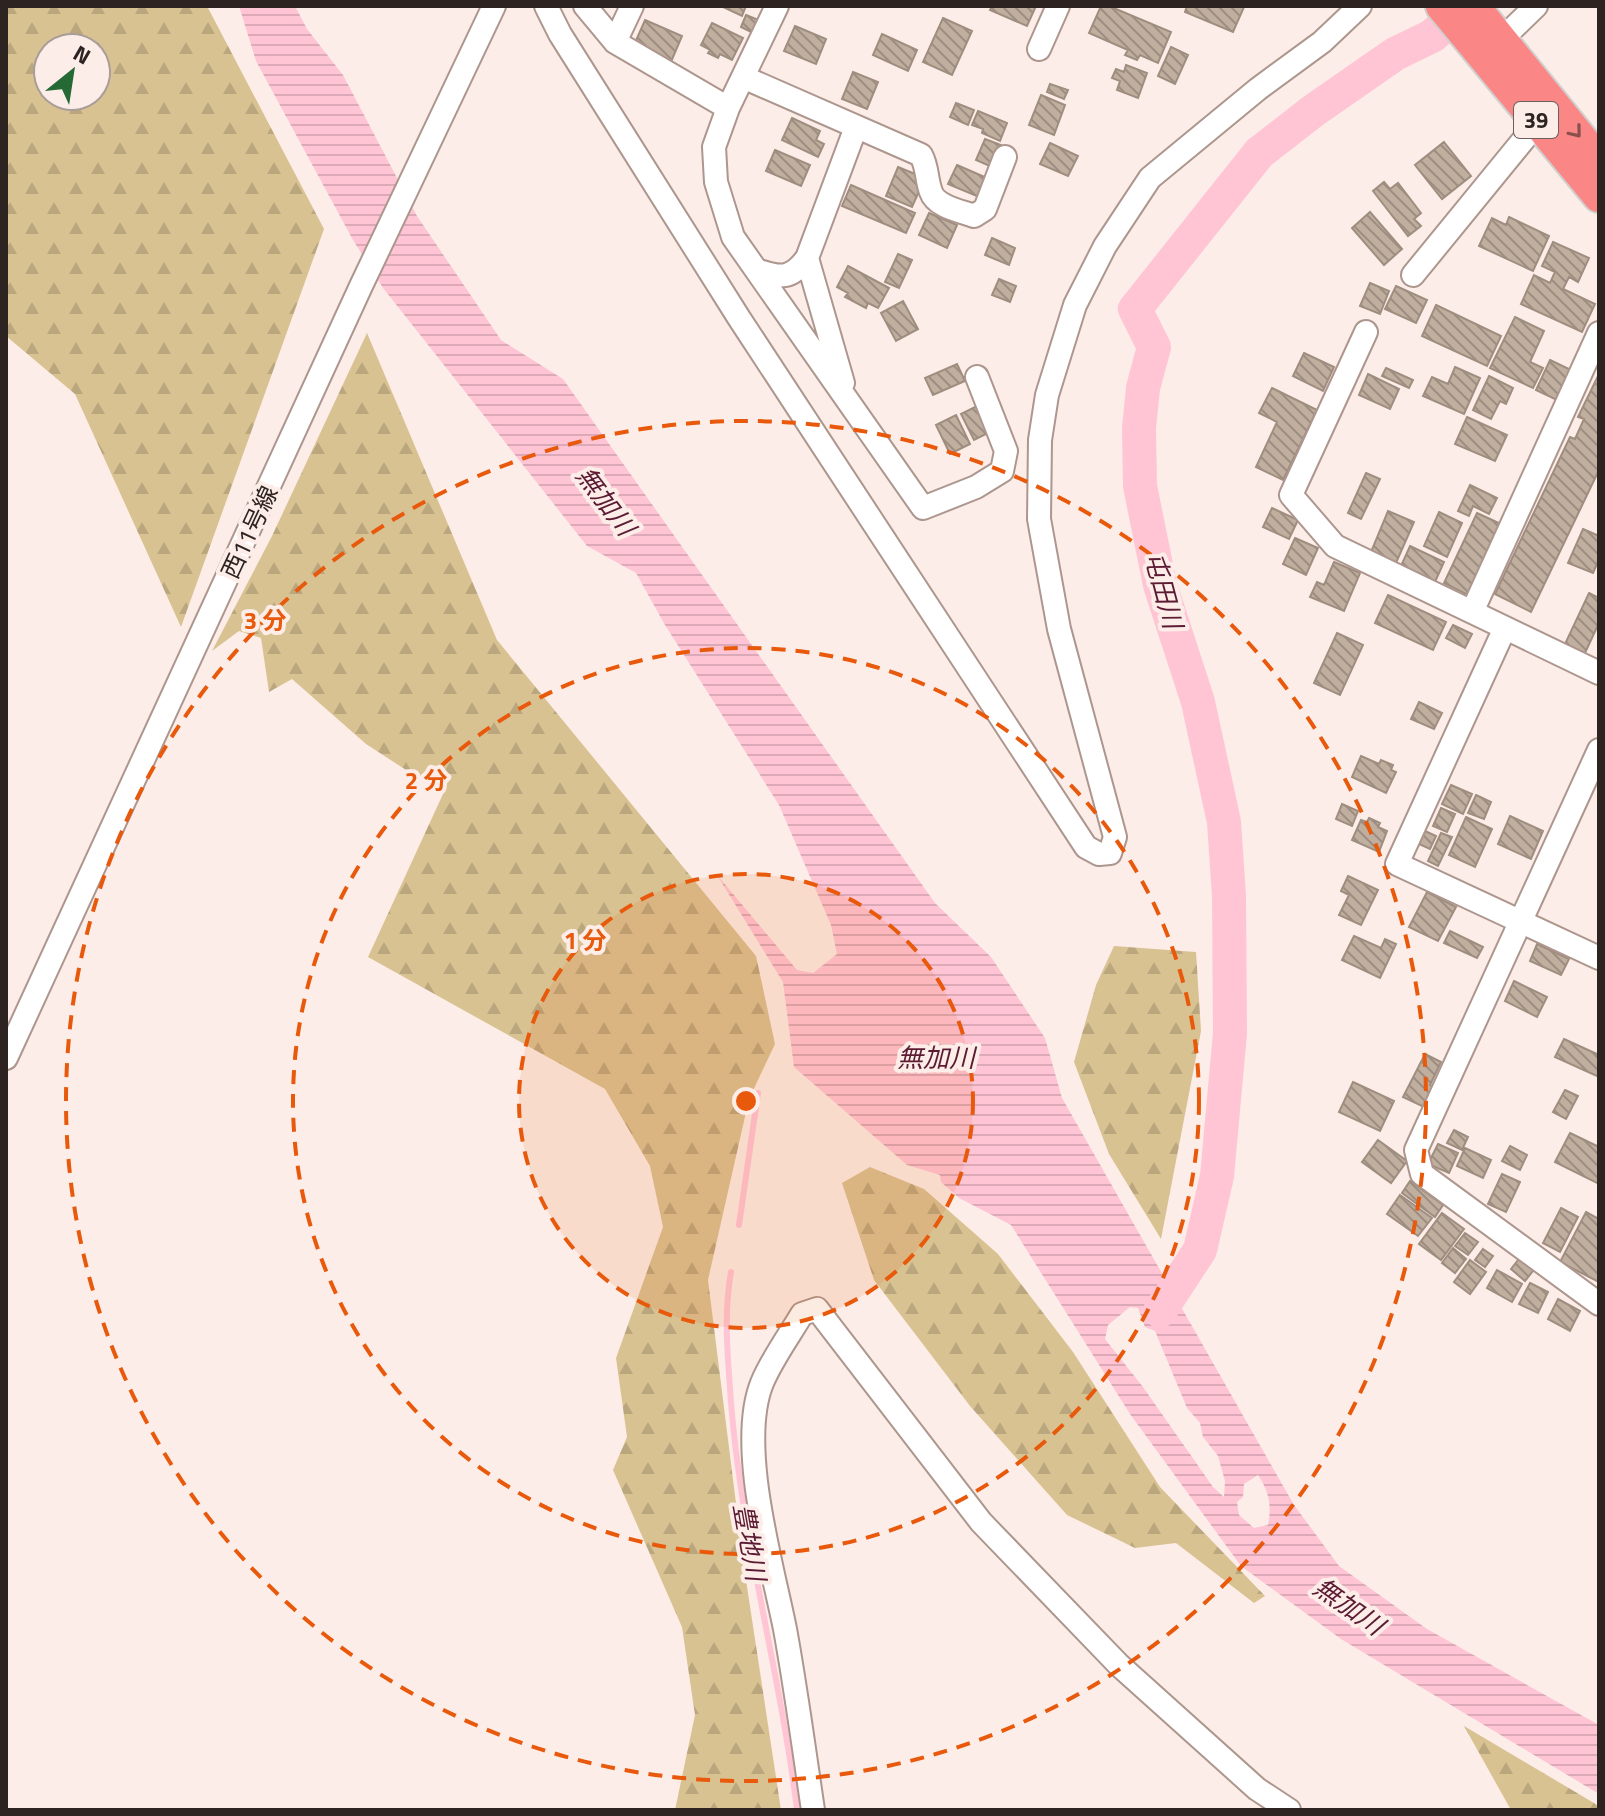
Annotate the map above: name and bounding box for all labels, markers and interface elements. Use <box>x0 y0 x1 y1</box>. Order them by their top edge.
north arrow <box>32 32 112 112</box>
text: N <box>67 36 97 73</box>
road number: 39 <box>1514 102 1558 138</box>
one-way arrow <box>1566 123 1581 137</box>
water label: 無加川 <box>567 458 647 546</box>
street label: 西11号線 <box>212 480 286 584</box>
water label: 屯田川 <box>1135 547 1194 636</box>
text: 3 分 <box>244 602 286 638</box>
text: 2 分 <box>405 762 447 798</box>
text: 1 分 <box>564 922 606 958</box>
water label: 無加川 <box>897 1038 978 1077</box>
centre of rings <box>732 1087 760 1115</box>
water label: 豊地川 <box>724 1500 776 1587</box>
water label: 無加川 <box>1306 1568 1395 1646</box>

